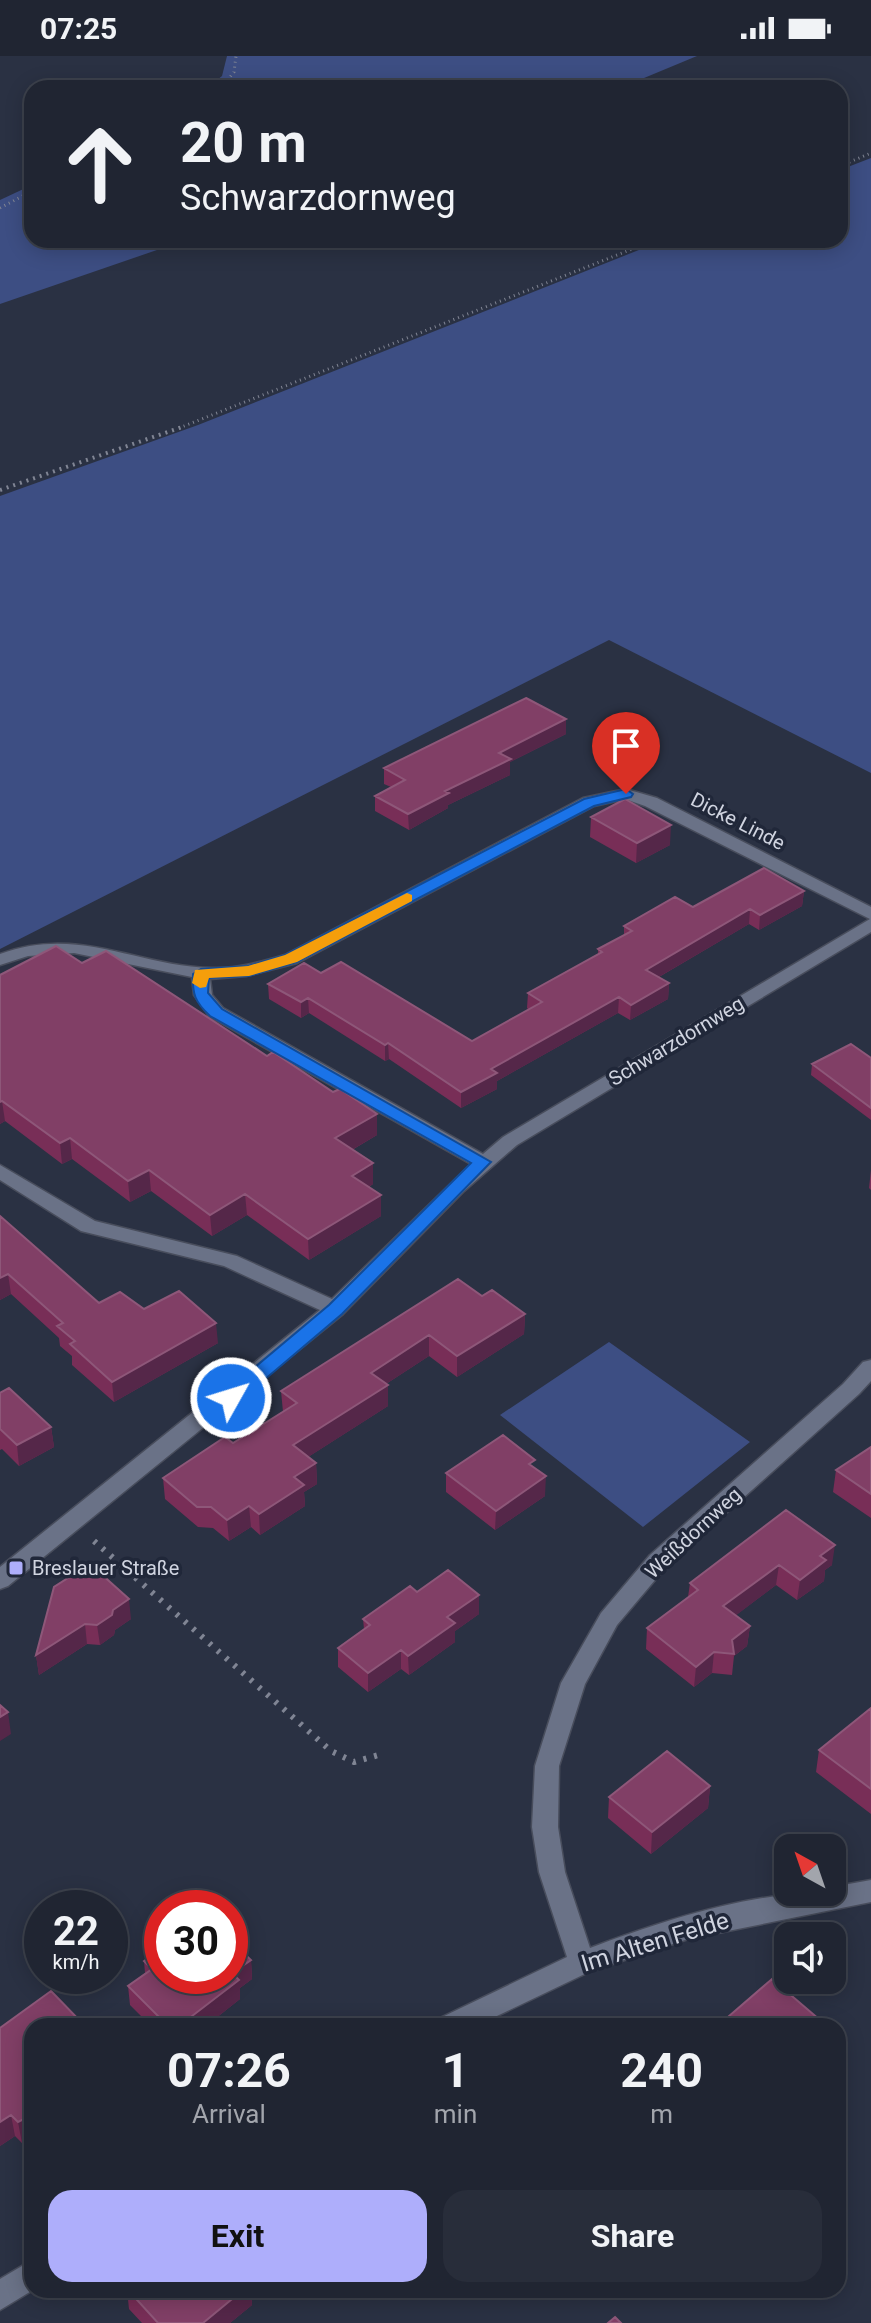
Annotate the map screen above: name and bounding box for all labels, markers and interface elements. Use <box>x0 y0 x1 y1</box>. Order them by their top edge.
text: 07:25 <box>40 11 117 46</box>
text: 20 m <box>180 110 307 176</box>
icon: ahead <box>48 112 152 216</box>
text: Schwarzdornweg <box>180 177 456 219</box>
pin <box>592 712 660 794</box>
icon: arrive <box>604 724 648 768</box>
street label: Dicke Linde <box>687 787 789 855</box>
street label: Schwarzdornweg <box>604 991 748 1091</box>
position arrow <box>189 1356 273 1440</box>
street label: Weißdornweg <box>640 1483 746 1583</box>
place label: Breslauer Straße <box>32 1556 179 1580</box>
marker: Breslauer Straße <box>7 1559 25 1577</box>
north arrow <box>774 1834 846 1906</box>
map controls <box>774 1834 846 1994</box>
speed limit sign: 30 <box>144 1890 248 1994</box>
street label: Im Alten Felde <box>578 1906 732 1978</box>
text: 22 <box>53 1908 99 1955</box>
button: sound <box>774 1922 846 1994</box>
text: km/h <box>53 1950 99 1974</box>
text: 07:26 <box>167 2042 291 2099</box>
text: 1 <box>442 2042 469 2099</box>
text: 240 <box>620 2042 703 2099</box>
text: Arrival <box>192 2099 266 2129</box>
text: min <box>434 2099 477 2129</box>
text: m <box>650 2099 673 2129</box>
button: Exit <box>48 2190 427 2282</box>
button: Share <box>443 2190 822 2282</box>

